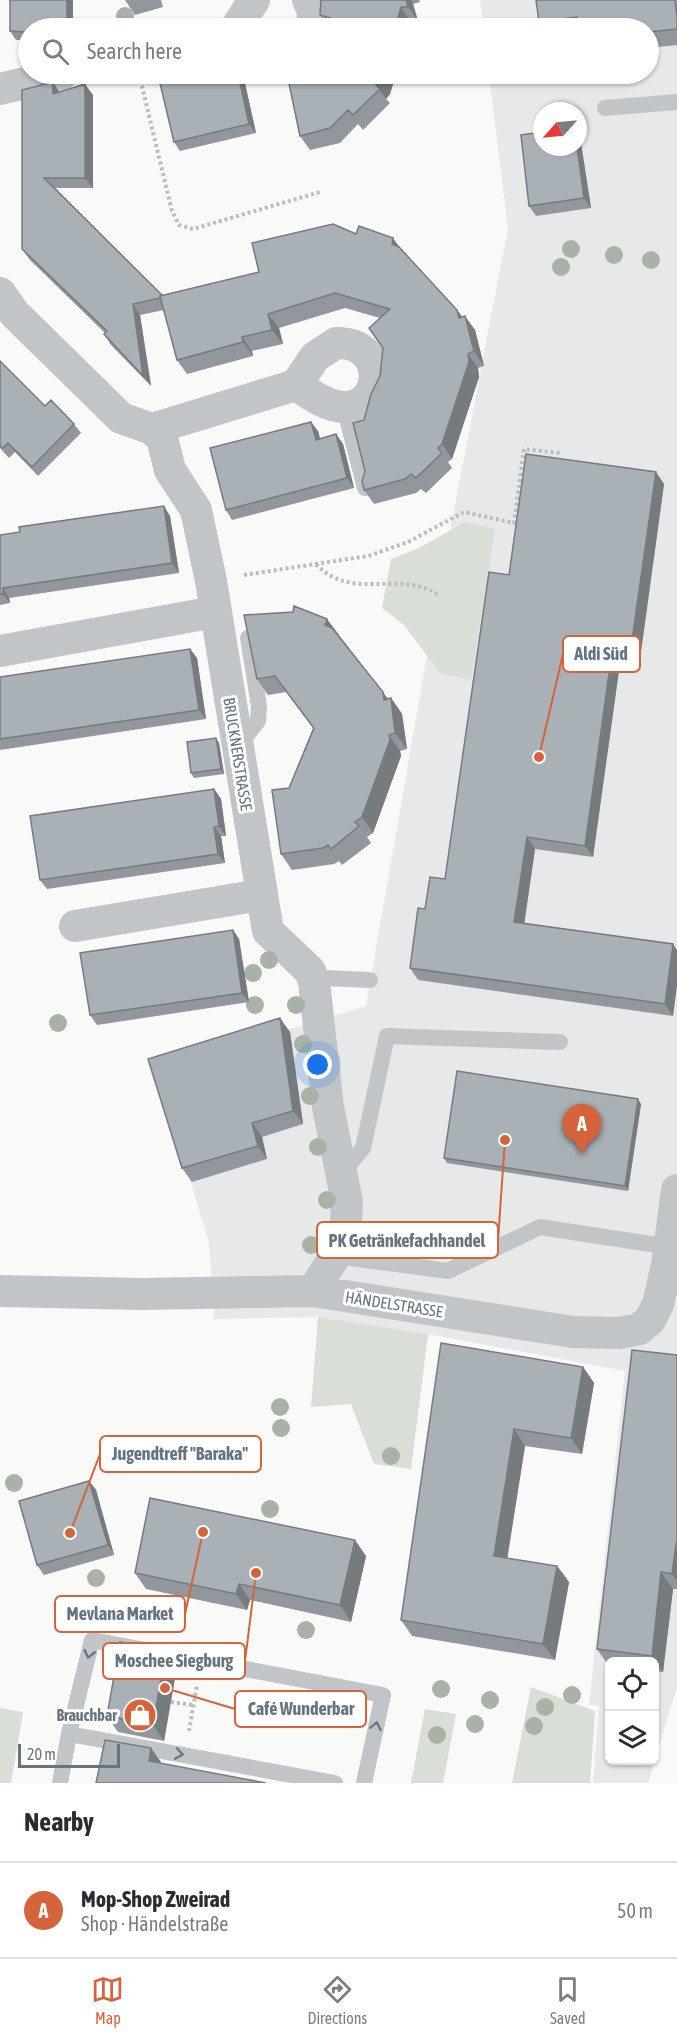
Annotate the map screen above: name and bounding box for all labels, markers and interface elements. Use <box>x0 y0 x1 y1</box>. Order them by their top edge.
search box <box>18 18 659 84</box>
icon: search <box>39 35 72 68</box>
text: Search here <box>87 38 182 64</box>
north arrow <box>533 102 587 156</box>
callout: Aldi Süd <box>563 636 640 672</box>
text: Aldi Süd <box>573 643 628 664</box>
street label: BRUCKNERSTRASSE <box>220 696 256 812</box>
your location <box>303 1050 332 1079</box>
pin: A <box>562 1104 602 1154</box>
callout: PK Getränkefachhandel <box>317 1222 498 1258</box>
text: PK Getränkefachhandel <box>329 1230 486 1251</box>
street label: HÄNDELSTRASSE <box>344 1287 444 1321</box>
callout: Jugendtreff "Baraka" <box>100 1436 261 1472</box>
text: Jugendtreff "Baraka" <box>111 1443 248 1464</box>
callout: Mevlana Market <box>55 1596 185 1632</box>
text: Mevlana Market <box>67 1603 174 1624</box>
callout: Moschee Siegburg <box>103 1643 245 1679</box>
one-way arrow <box>83 1649 96 1659</box>
text: Moschee Siegburg <box>115 1650 233 1671</box>
map controls <box>605 1657 659 1765</box>
button: locate <box>605 1657 659 1711</box>
callout: Café Wunderbar <box>235 1691 366 1727</box>
shop icon: Brauchbar <box>122 1697 158 1733</box>
text: Café Wunderbar <box>248 1698 355 1719</box>
place label: Brauchbar <box>56 1706 117 1724</box>
button: layers <box>605 1711 659 1765</box>
one-way arrow <box>369 1721 382 1731</box>
scale bar <box>18 1741 120 1768</box>
text: 20 m <box>27 1745 56 1763</box>
one-way arrow <box>174 1747 184 1760</box>
text: Nearby <box>24 1807 94 1837</box>
text: Mop-Shop Zweirad <box>81 1886 230 1912</box>
text: A <box>39 1899 48 1922</box>
text: 50 m <box>617 1899 653 1922</box>
text: Shop · Händelstraße <box>81 1912 228 1935</box>
tab: Map <box>91 1973 124 2027</box>
tab: Directions <box>307 1973 367 2027</box>
tab: Saved <box>550 1973 585 2027</box>

